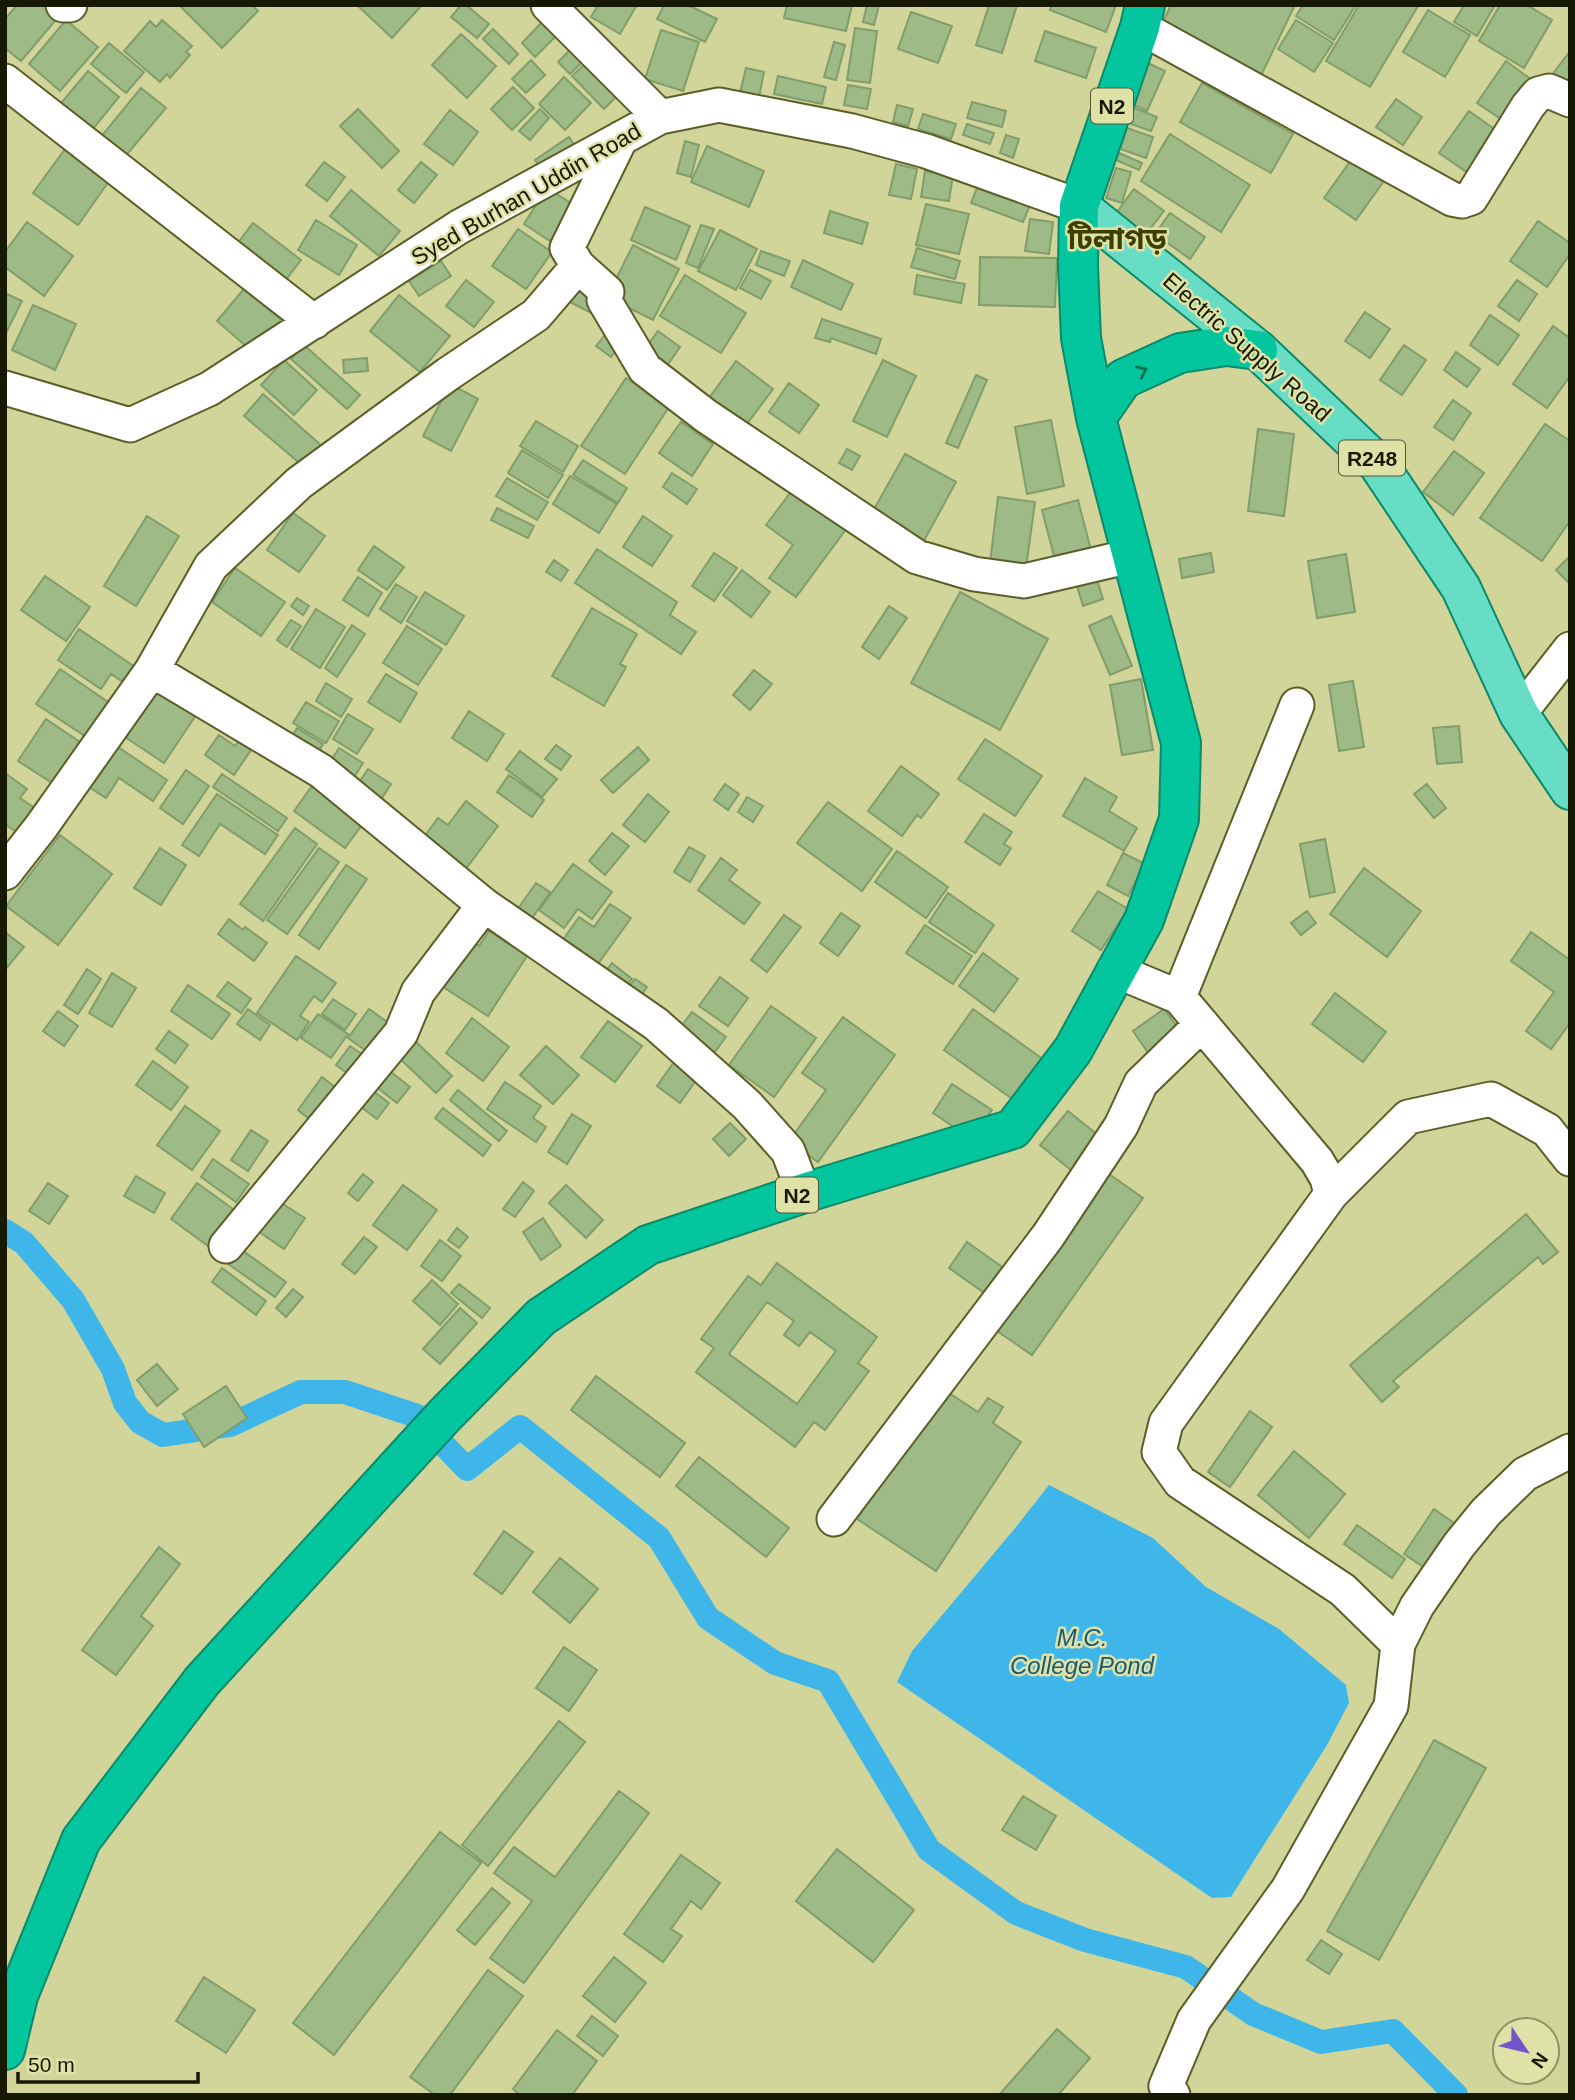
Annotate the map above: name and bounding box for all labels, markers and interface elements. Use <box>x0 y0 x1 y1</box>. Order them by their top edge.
road number: N2 <box>1091 88 1133 124</box>
street label: Syed Burhan Uddin Road <box>407 118 645 270</box>
district label: টিলাগড় <box>1067 221 1167 255</box>
street label: Electric Supply Road <box>1158 267 1336 427</box>
one-way arrow <box>1135 365 1147 379</box>
road number: R248 <box>1339 440 1405 476</box>
road number: N2 <box>776 1178 818 1212</box>
water label: M.C. College Pond <box>1010 1624 1155 1679</box>
north arrow <box>1491 2016 1561 2086</box>
scale bar <box>18 2040 198 2084</box>
text: N <box>1527 2049 1552 2072</box>
text: 50 m <box>28 2053 75 2076</box>

